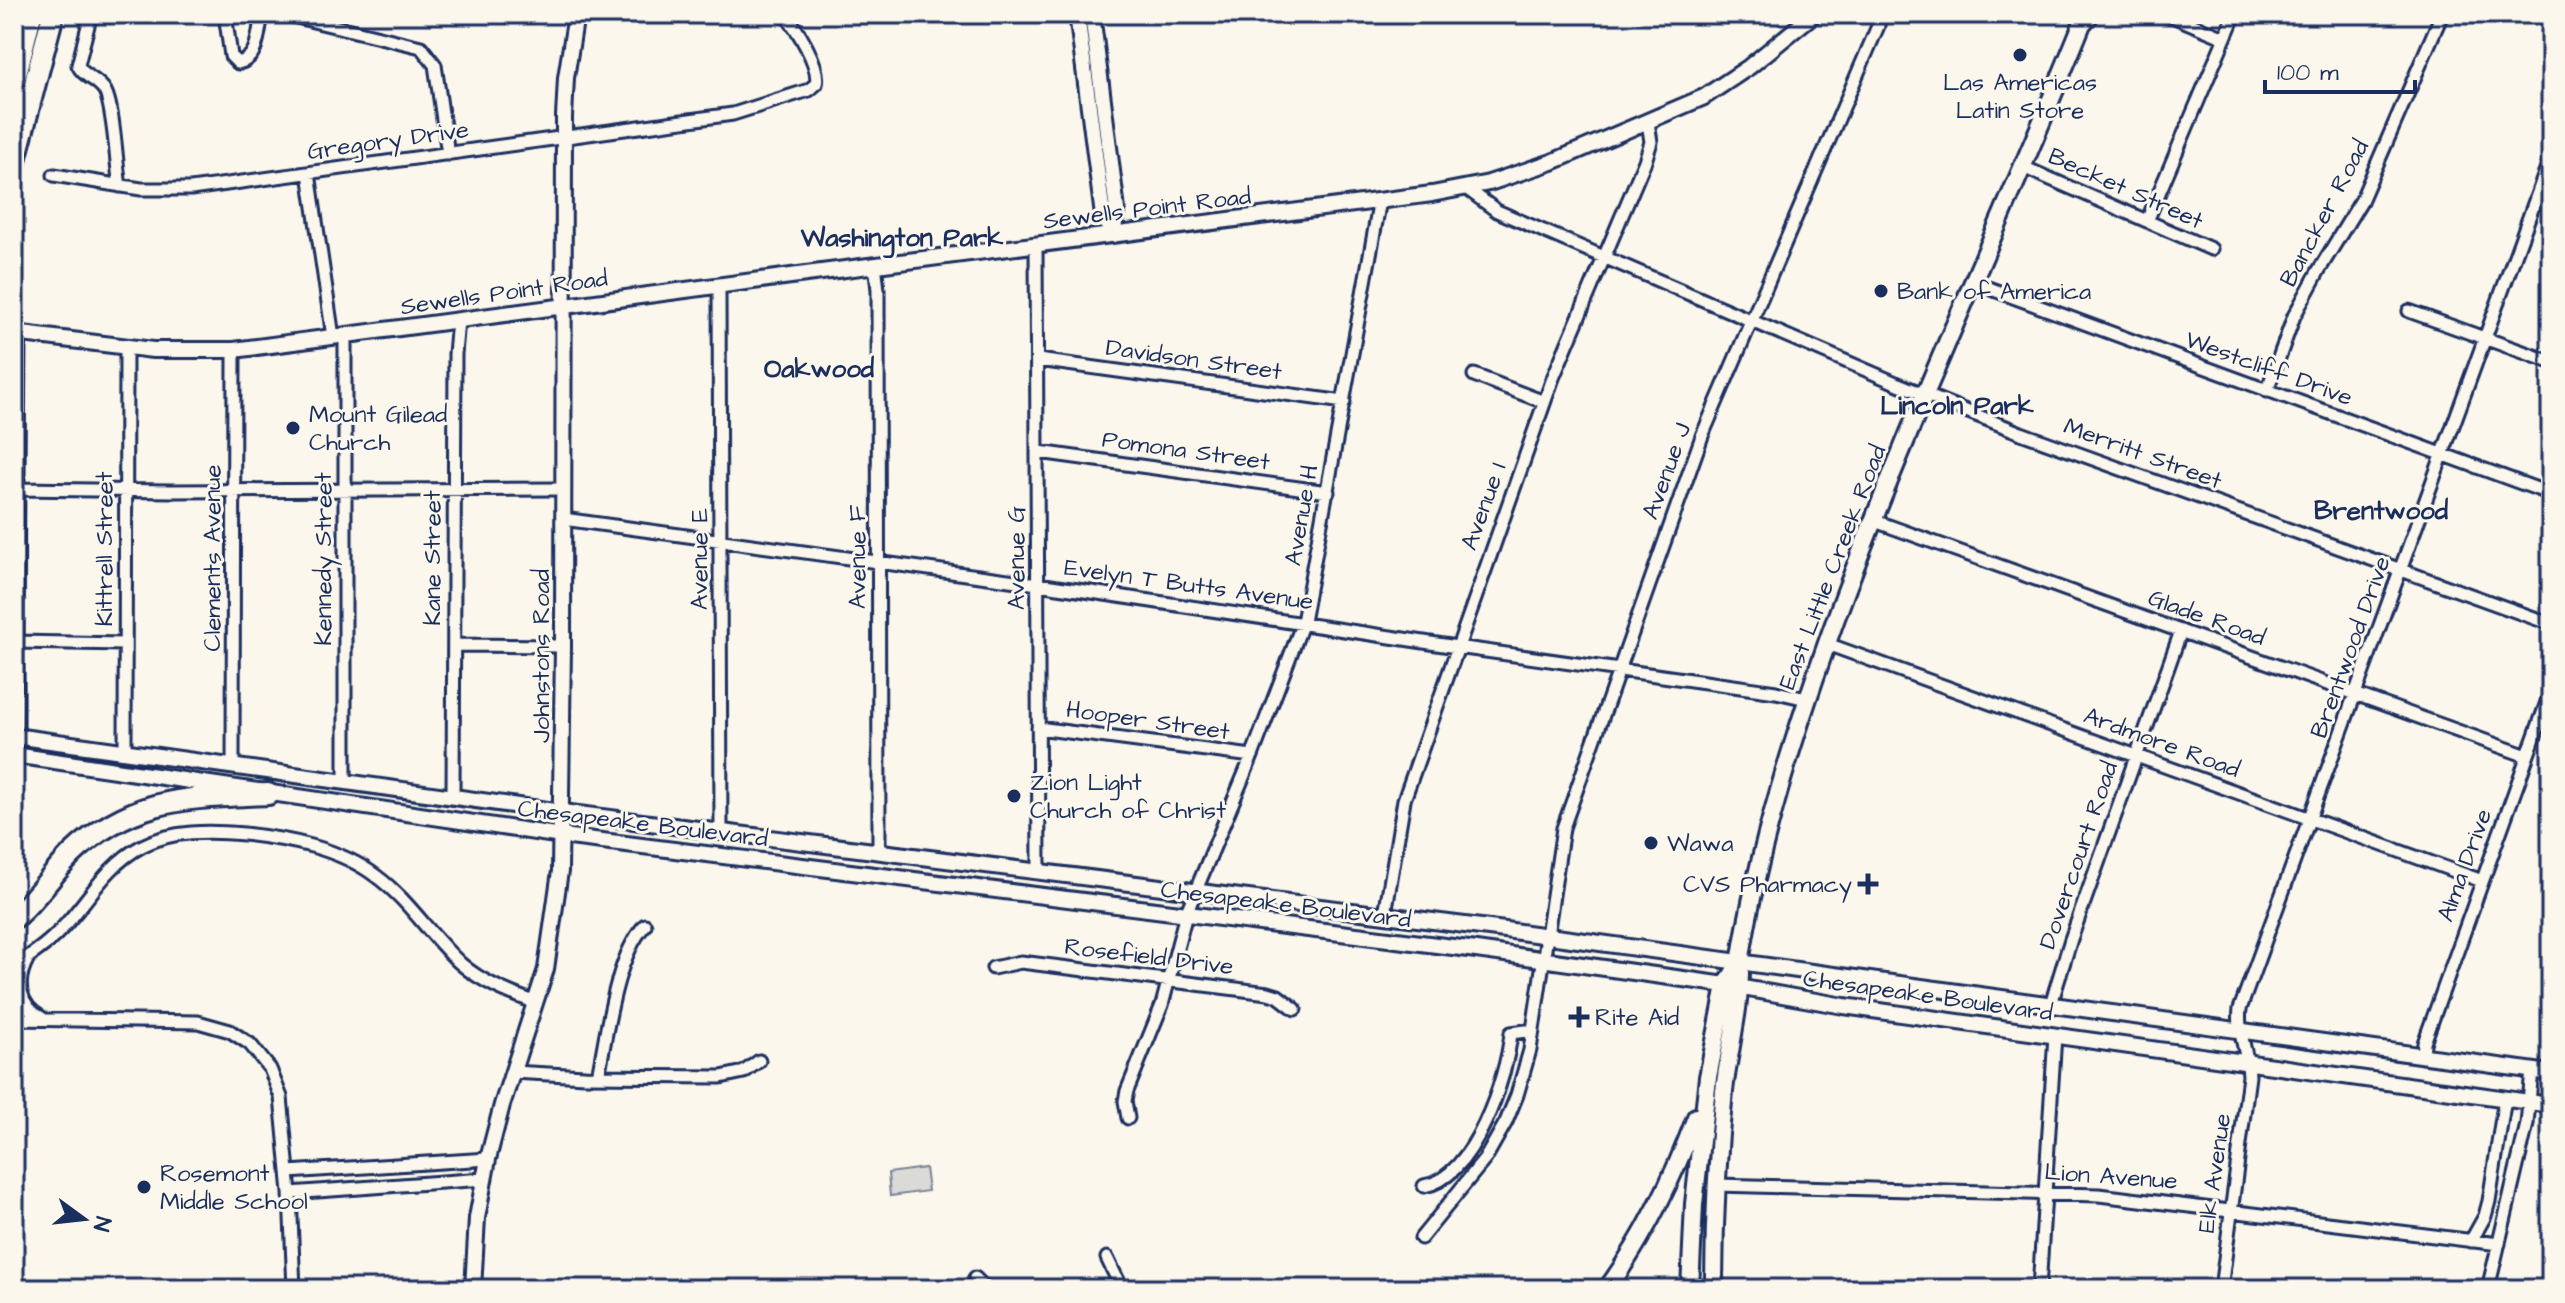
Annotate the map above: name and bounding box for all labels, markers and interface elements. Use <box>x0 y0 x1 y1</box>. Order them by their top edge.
scale bar <box>2265 44 2415 94</box>
marker: Las Americas Latin Store <box>2011 46 2029 64</box>
text: 100 m <box>2277 56 2339 90</box>
place label: Las Americas Latin Store <box>1943 66 2097 128</box>
street label: Gregory Drive <box>305 113 471 170</box>
street label: Bancker Road <box>2272 134 2378 293</box>
street label: Becket Street <box>2043 140 2209 238</box>
street label: Sewells Point Road <box>1041 179 1253 239</box>
district label: Washington Park <box>800 220 1004 259</box>
street label: Sewells Point Road <box>398 262 610 324</box>
place label: Bank of America <box>1897 275 2091 309</box>
marker: Bank of America <box>1872 282 1890 300</box>
street label: Westcliff Drive <box>2180 323 2357 415</box>
street label: Davidson Street <box>1104 331 1284 389</box>
district label: Oakwood <box>764 351 875 387</box>
district label: Lincoln Park <box>1880 388 2035 424</box>
place label: Mount Gilead Church <box>309 398 447 460</box>
street label: Merritt Street <box>2059 410 2227 498</box>
street label: Avenue J <box>1634 418 1700 524</box>
marker: Mount Gilead Church <box>284 419 302 437</box>
street label: Pomona Street <box>1100 422 1272 480</box>
street label: East Little Creek Road <box>1771 440 1895 695</box>
street label: Avenue I <box>1452 458 1516 555</box>
street label: Avenue H <box>1276 462 1328 568</box>
street label: Clements Avenue <box>196 465 230 651</box>
street label: Kittrell Street <box>88 471 122 627</box>
street label: Kennedy Street <box>307 472 342 646</box>
street label: Kane Street <box>416 490 450 626</box>
district label: Brentwood <box>2314 493 2449 529</box>
street label: Avenue F <box>841 505 875 609</box>
street label: Avenue G <box>1000 506 1034 610</box>
street label: Avenue E <box>683 508 717 610</box>
street label: Evelyn T Butts Avenue <box>1062 551 1316 620</box>
street label: Brentwood Drive <box>2302 552 2400 743</box>
street label: Johnstons Road <box>525 569 559 743</box>
street label: Glade Road <box>2143 581 2270 655</box>
street label: Hooper Street <box>1064 693 1232 749</box>
street label: Ardmore Road <box>2079 699 2245 787</box>
street label: Dovercourt Road <box>2031 757 2127 954</box>
place label: Zion Light Church of Christ <box>1030 766 1226 828</box>
marker: Zion Light Church of Christ <box>1005 787 1023 805</box>
street label: Chesapeake Boulevard <box>516 792 770 856</box>
street label: Alma Drive <box>2429 804 2501 926</box>
place label: Wawa <box>1667 827 1733 861</box>
marker: Wawa <box>1642 834 1660 852</box>
place label: CVS Pharmacy <box>1683 868 1852 903</box>
street label: Chesapeake Boulevard <box>1159 873 1413 937</box>
marker: CVS Pharmacy <box>1859 875 1877 893</box>
street label: Rosefield Drive <box>1062 930 1235 984</box>
street label: Chesapeake Boulevard <box>1801 962 2055 1030</box>
place label: Rite Aid <box>1595 1001 1679 1035</box>
marker: Rite Aid <box>1570 1008 1588 1026</box>
street label: Elk Avenue <box>2190 1111 2240 1235</box>
street label: Lion Avenue <box>2043 1155 2179 1199</box>
place label: Rosemont Middle School <box>160 1157 308 1219</box>
marker: Rosemont Middle School <box>135 1178 153 1196</box>
north arrow <box>44 1179 124 1259</box>
text: N <box>85 1213 119 1235</box>

